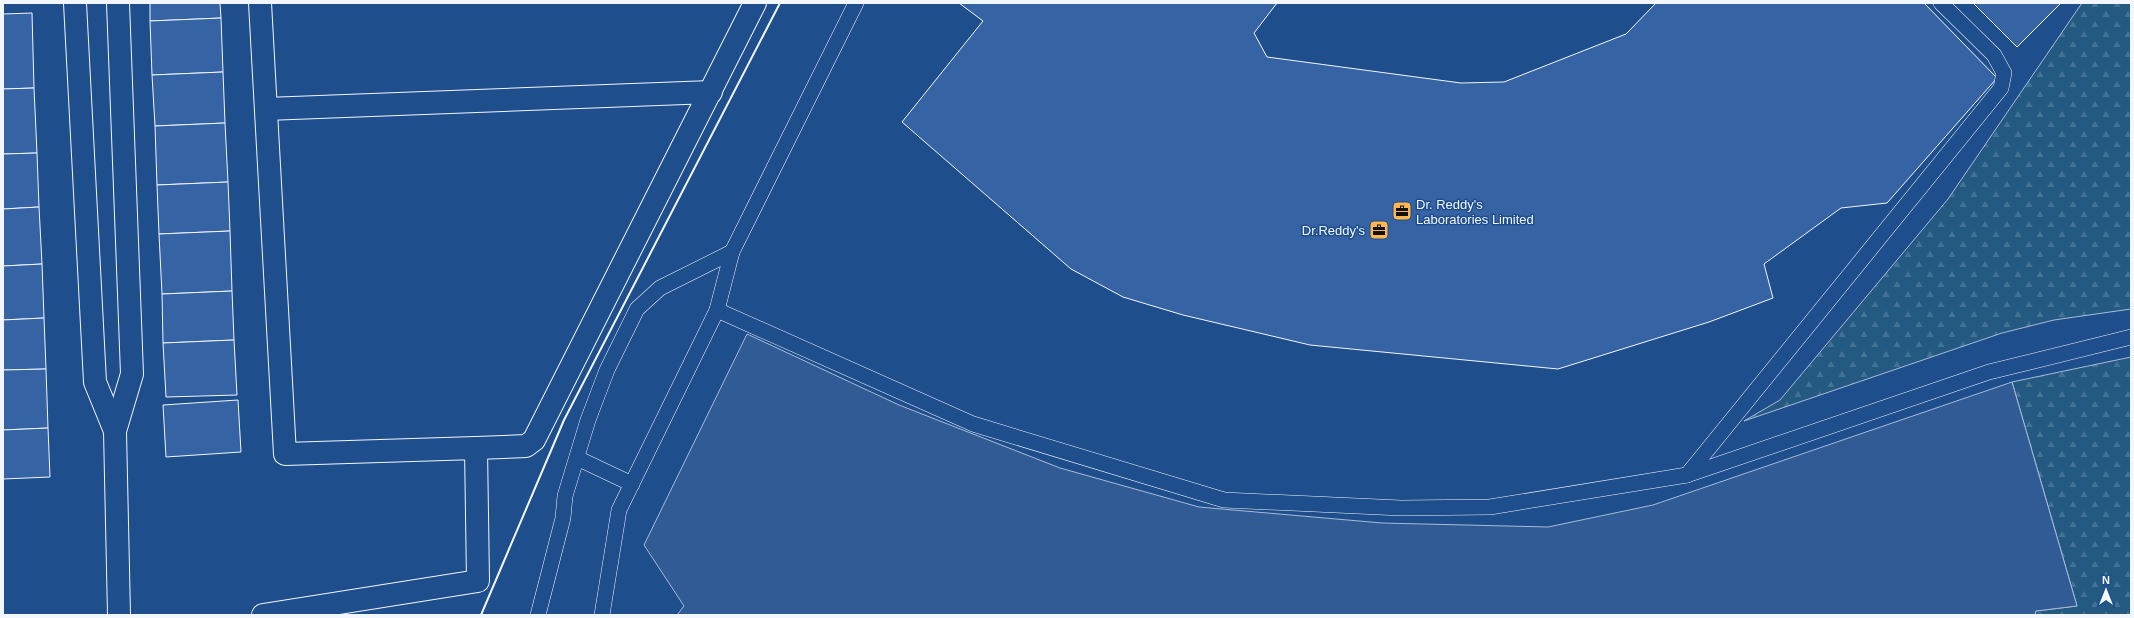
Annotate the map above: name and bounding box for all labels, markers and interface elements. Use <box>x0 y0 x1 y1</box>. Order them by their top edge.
place label: Dr. Reddy's Laboratories Limited <box>1416 197 1534 227</box>
office icon: Dr. Reddy's Laboratories Limited <box>1391 200 1413 222</box>
office icon: Dr.Reddy's <box>1368 219 1390 241</box>
place label: Dr.Reddy's <box>1302 223 1366 238</box>
north arrow <box>2086 570 2126 610</box>
text: N <box>2102 574 2110 586</box>

